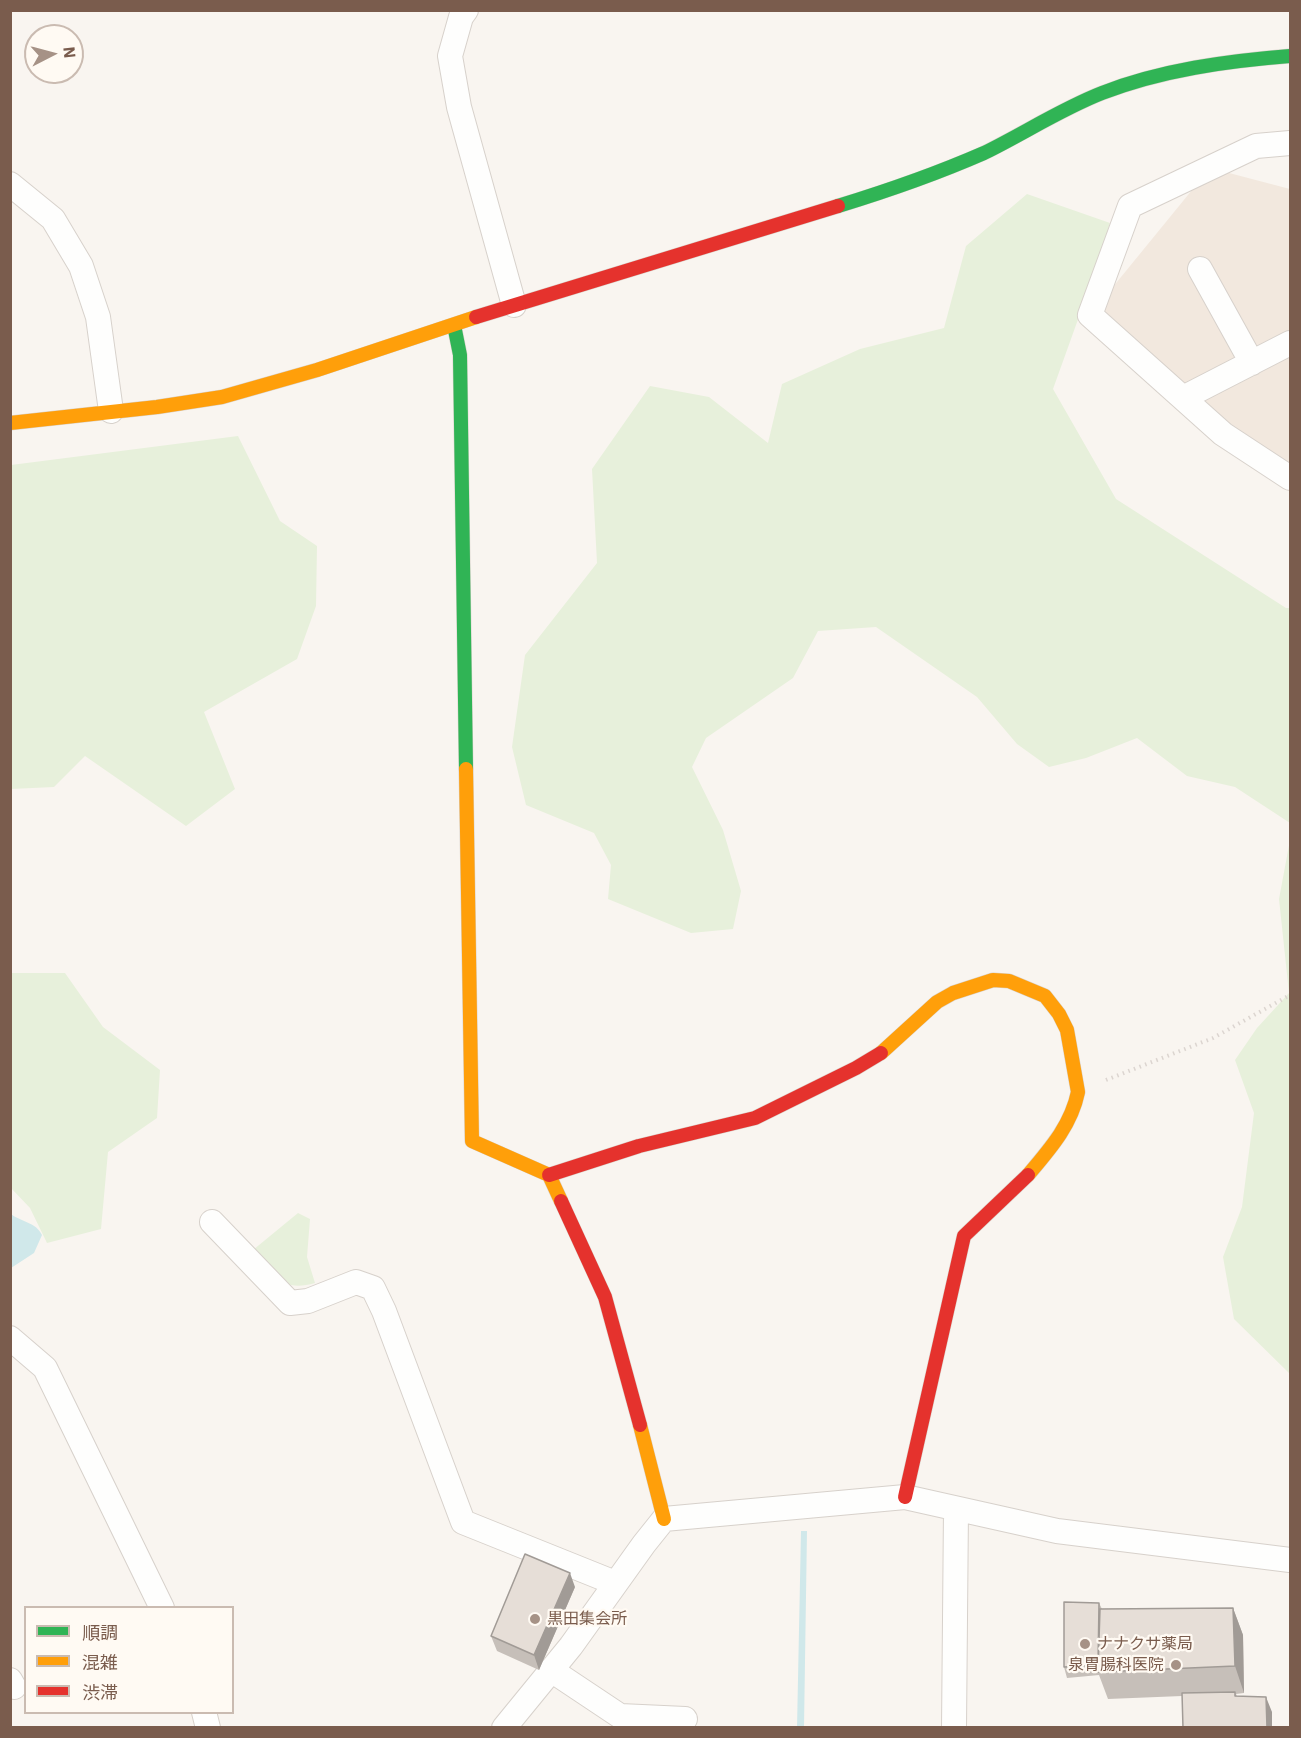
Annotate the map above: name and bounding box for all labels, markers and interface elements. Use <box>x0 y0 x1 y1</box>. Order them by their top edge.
north arrow <box>24 24 84 84</box>
text: N <box>59 46 80 59</box>
legend <box>24 1606 234 1714</box>
place label: 黒田集会所 <box>547 1609 627 1629</box>
marker: 黒田集会所 <box>528 1612 542 1626</box>
text: 順調 <box>82 1621 118 1644</box>
place label: ナナクサ薬局 <box>1097 1634 1193 1654</box>
marker: ナナクサ薬局 <box>1078 1637 1092 1651</box>
text: 混雑 <box>82 1651 118 1674</box>
place label: 泉胃腸科医院 <box>1068 1655 1164 1675</box>
marker: 泉胃腸科医院 <box>1169 1658 1183 1672</box>
text: 渋滞 <box>82 1681 118 1704</box>

